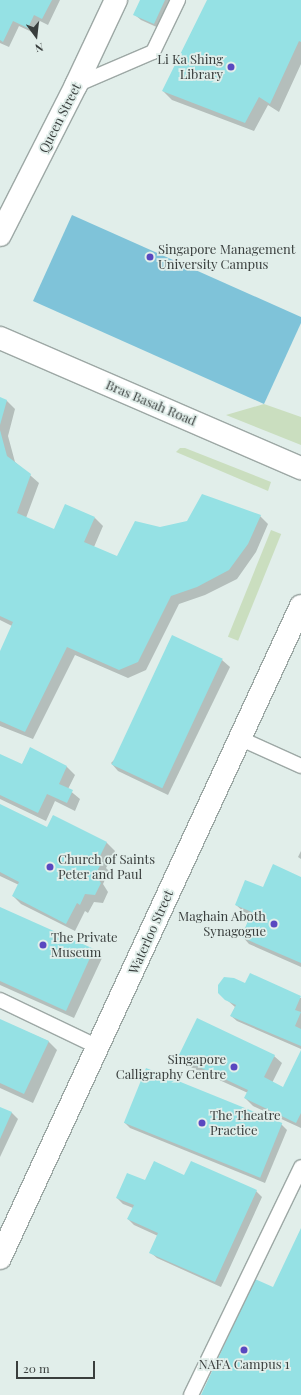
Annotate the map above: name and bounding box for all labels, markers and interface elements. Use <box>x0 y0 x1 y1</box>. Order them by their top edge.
north arrow <box>16 16 56 56</box>
text: N <box>33 40 45 56</box>
place label: Li Ka Shing Library <box>157 52 223 83</box>
marker: Li Ka Shing Library <box>226 62 236 72</box>
street label: Queen Street <box>36 80 84 156</box>
place label: Singapore Management University Campus <box>158 242 295 273</box>
marker: Singapore Management University Campus <box>145 252 155 262</box>
street label: Bras Basah Road <box>103 377 199 429</box>
place label: Church of Saints Peter and Paul <box>58 852 155 883</box>
marker: Church of Saints Peter and Paul <box>45 862 55 872</box>
street label: Waterloo Street <box>126 888 176 976</box>
place label: Maghain Aboth Synagogue <box>178 909 266 940</box>
marker: Maghain Aboth Synagogue <box>269 919 279 929</box>
place label: The Private Museum <box>51 930 118 961</box>
marker: The Private Museum <box>38 940 48 950</box>
place label: Singapore Calligraphy Centre <box>115 1052 226 1083</box>
marker: Singapore Calligraphy Centre <box>229 1062 239 1072</box>
place label: The Theatre Practice <box>210 1108 281 1139</box>
marker: The Theatre Practice <box>197 1118 207 1128</box>
marker: NAFA Campus 1 <box>239 1345 249 1355</box>
scale bar <box>18 1353 97 1379</box>
place label: NAFA Campus 1 <box>198 1356 290 1372</box>
text: 20 m <box>23 1360 50 1376</box>

